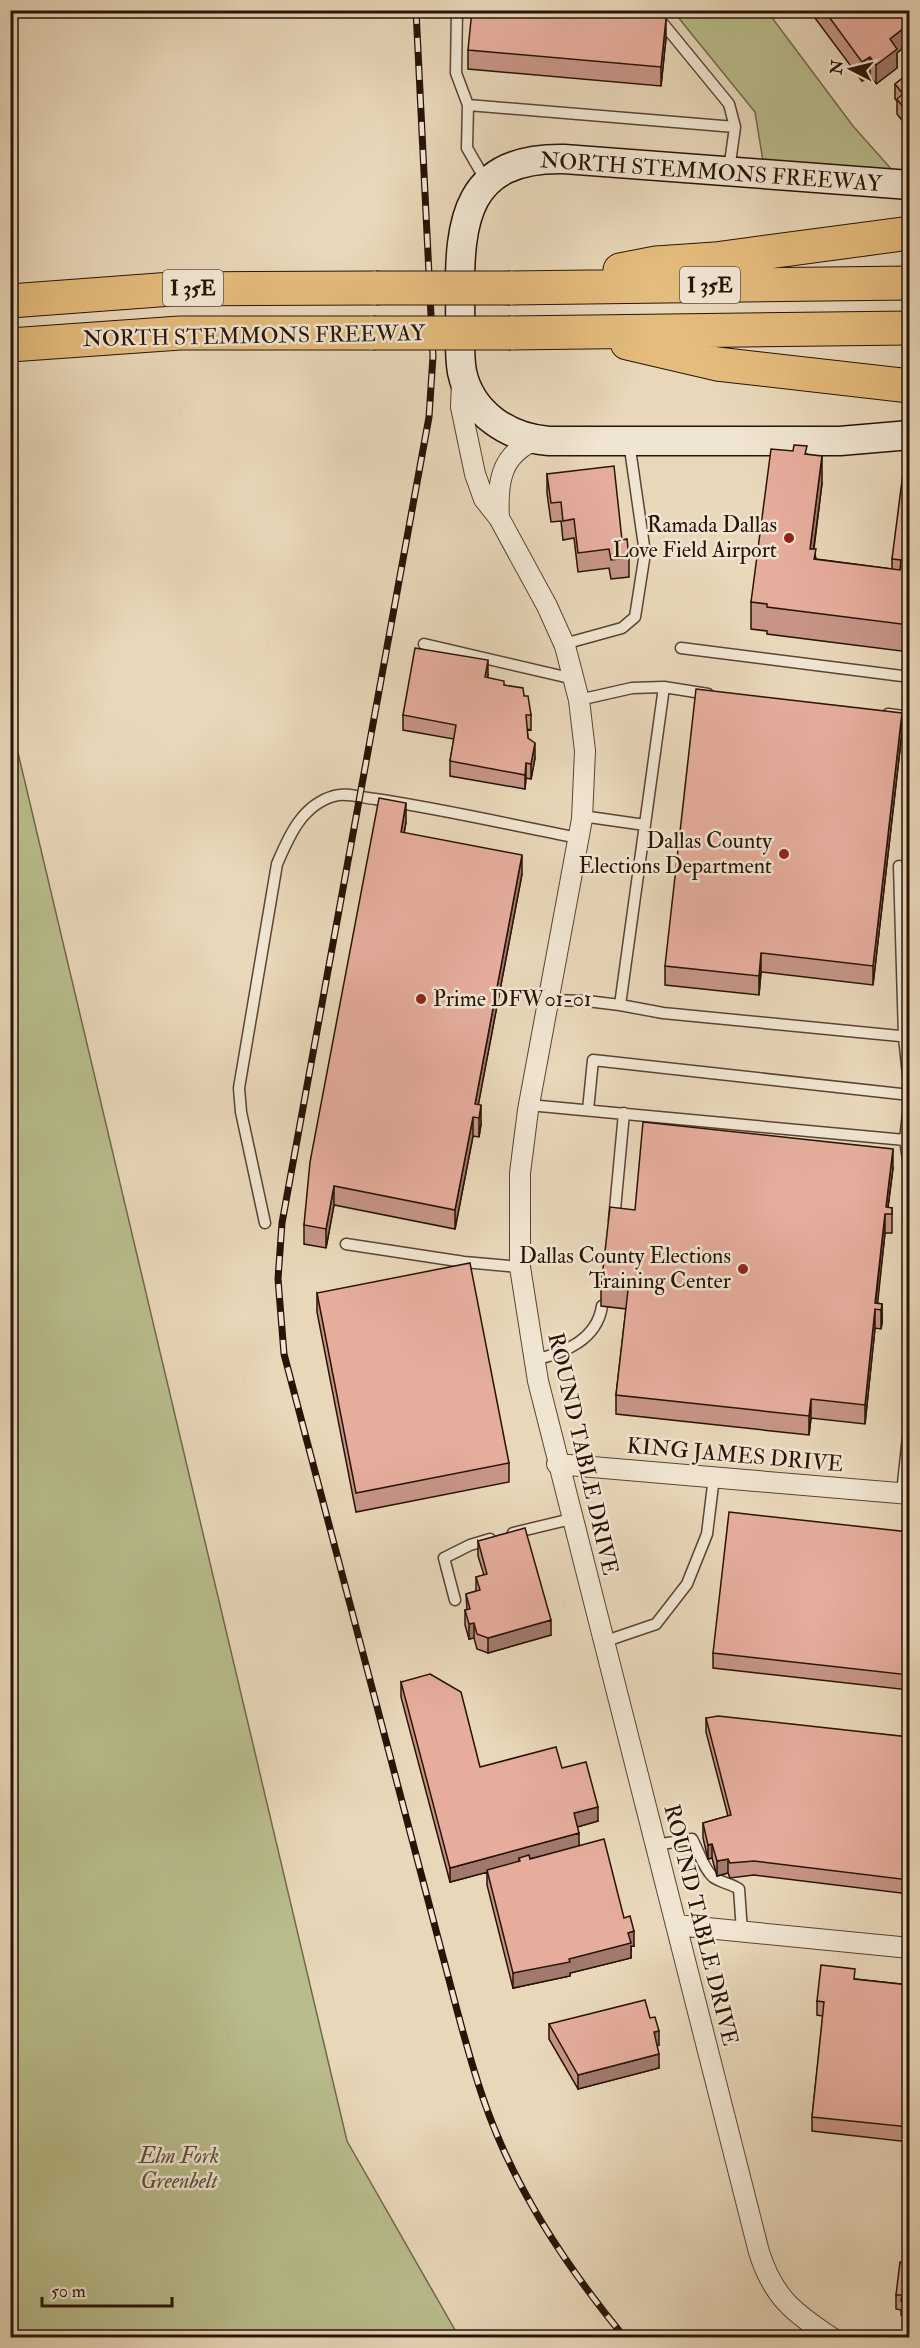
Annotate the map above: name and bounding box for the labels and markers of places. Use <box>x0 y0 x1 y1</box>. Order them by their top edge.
place label: Ramada Dallas Love Field Airport <box>613 511 777 565</box>
marker: Ramada Dallas Love Field Airport <box>782 531 796 545</box>
place label: Dallas County Elections Department <box>578 827 772 881</box>
marker: Dallas County Elections Department <box>777 847 791 861</box>
place label: Prime DFW01-01 <box>433 985 592 1013</box>
marker: Prime DFW01-01 <box>414 992 428 1006</box>
place label: Dallas County Elections Training Center <box>519 1242 732 1295</box>
marker: Dallas County Elections Training Center <box>736 1262 750 1276</box>

